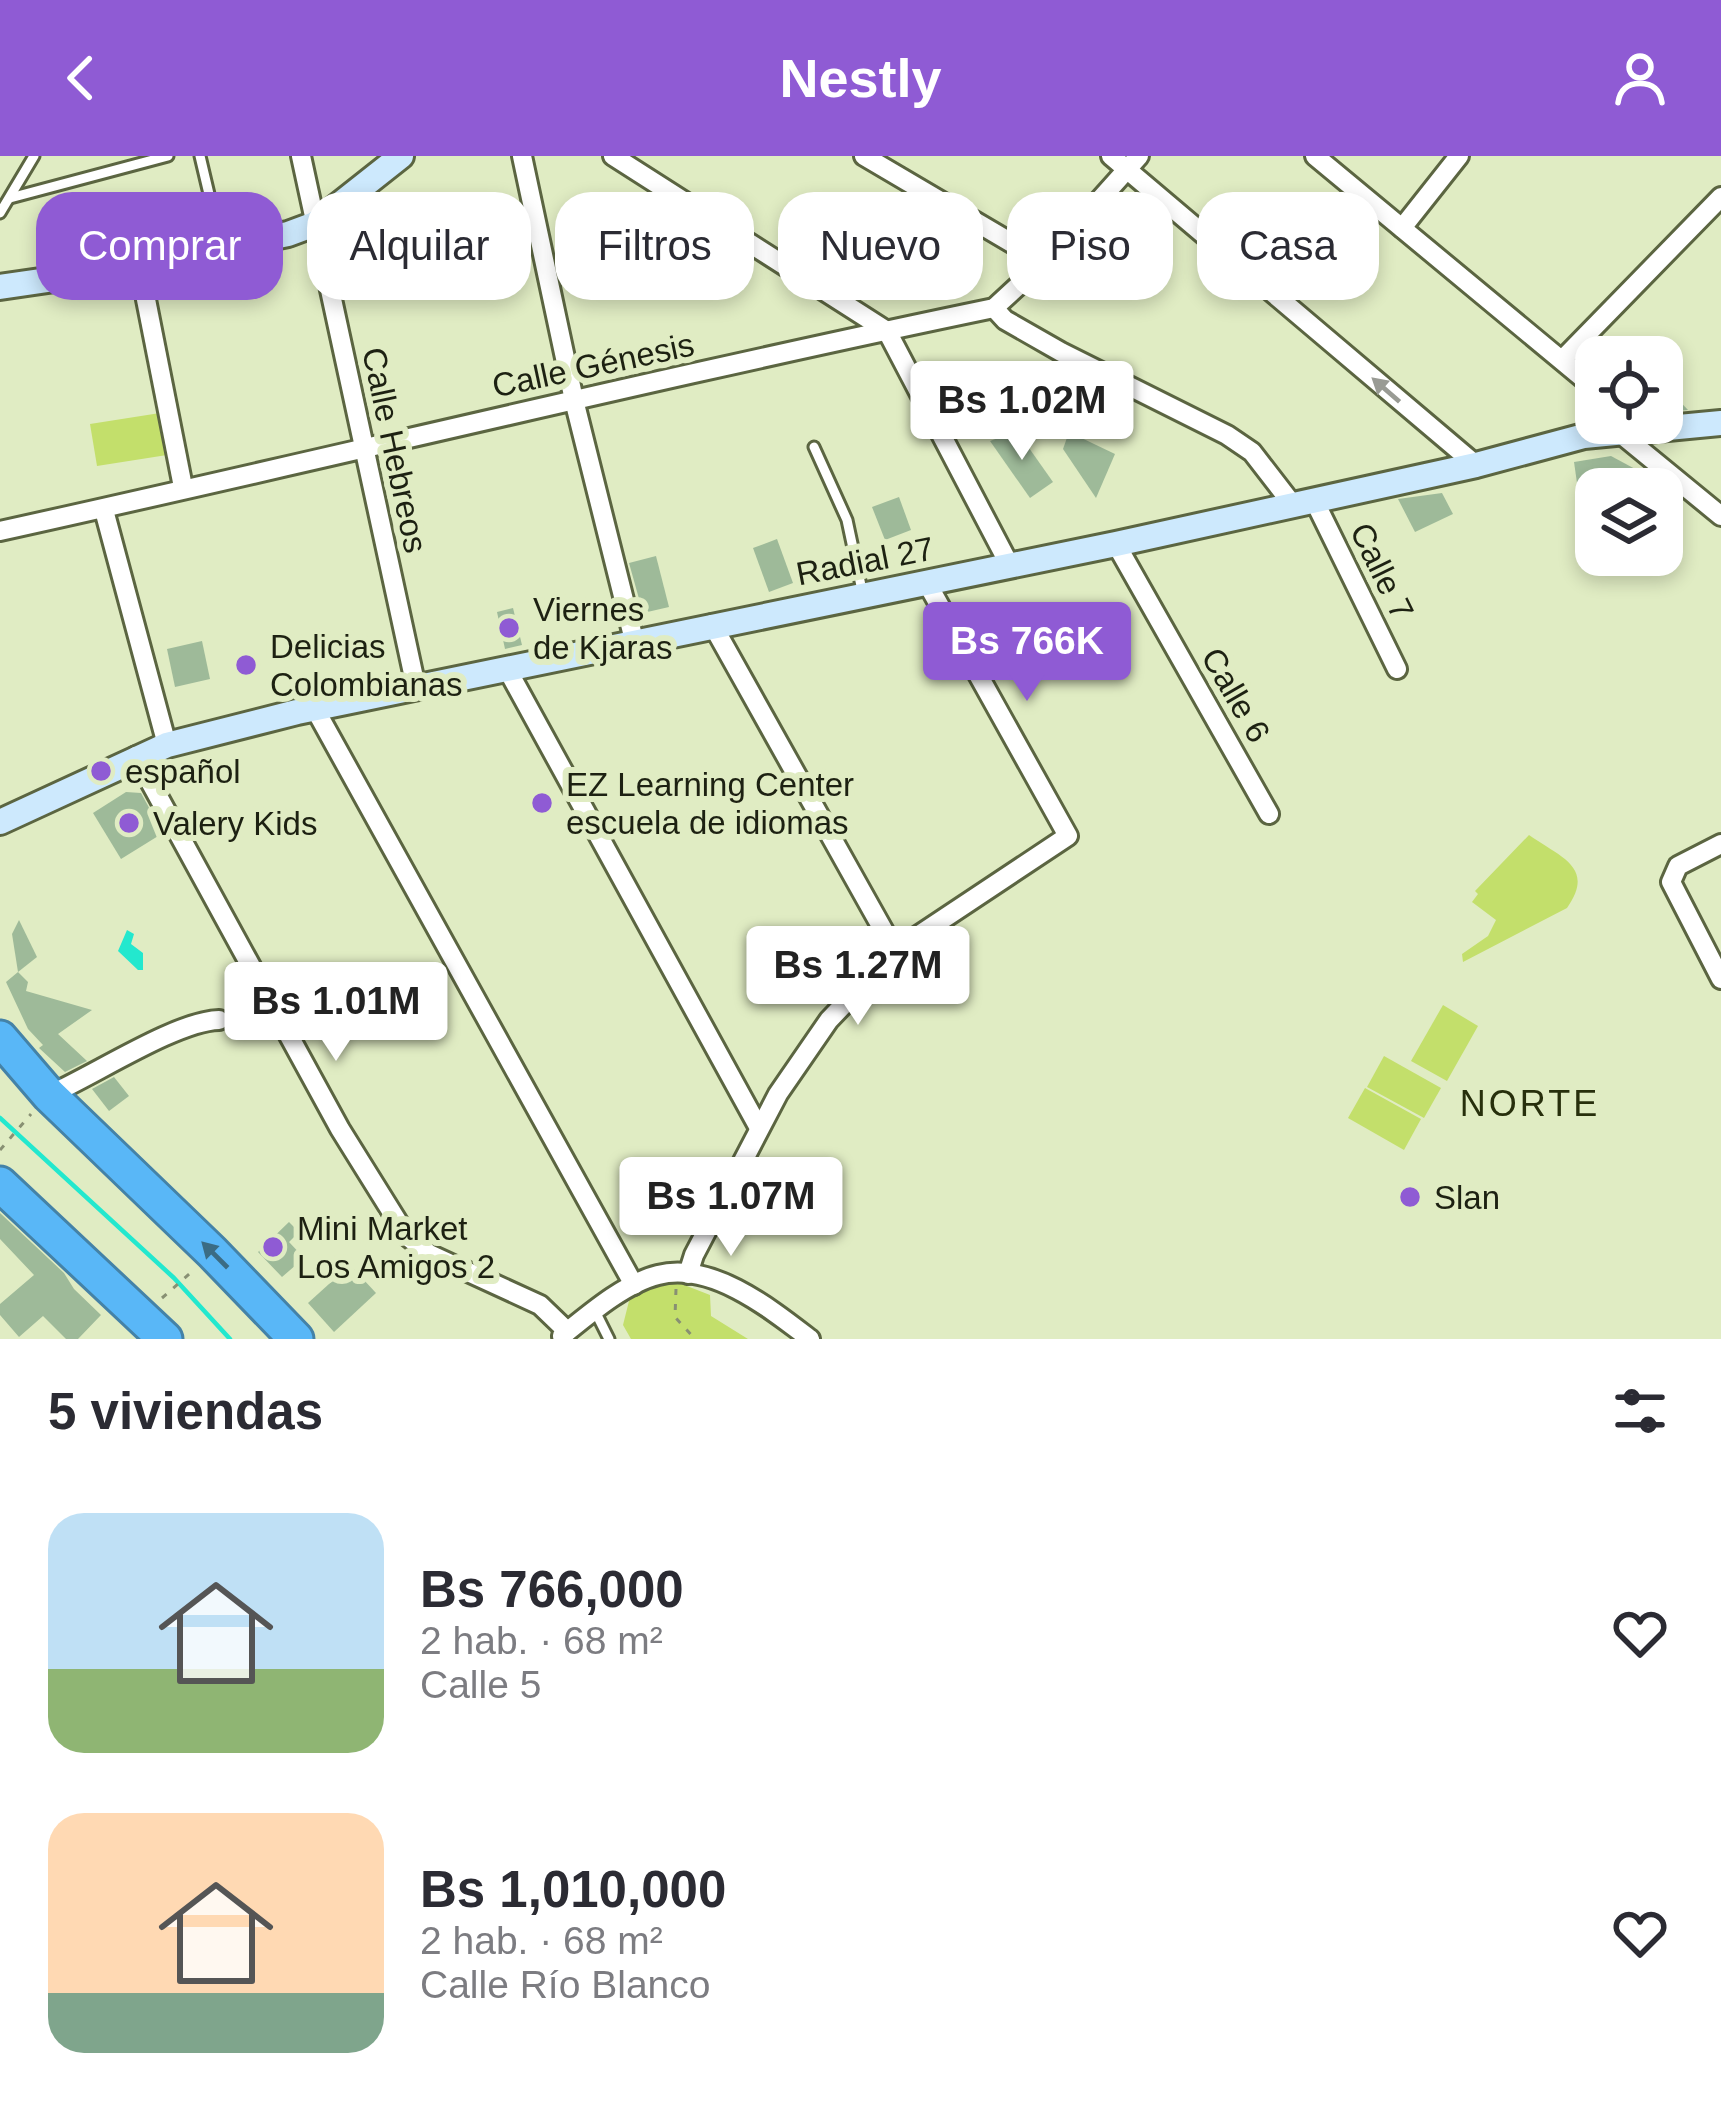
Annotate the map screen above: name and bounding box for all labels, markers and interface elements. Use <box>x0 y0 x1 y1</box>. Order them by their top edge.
icon: back <box>48 45 114 111</box>
icon: person <box>1607 45 1673 111</box>
text: Nestly <box>779 48 942 108</box>
chip: Comprar <box>36 192 283 300</box>
chip: Alquilar <box>307 192 531 300</box>
chip: Filtros <box>555 192 754 300</box>
chip: Nuevo <box>778 192 983 300</box>
chip: Piso <box>1007 192 1173 300</box>
chip: Casa <box>1197 192 1379 300</box>
street label: Calle Génesis <box>489 326 697 404</box>
map controls <box>1575 336 1683 576</box>
button: locate <box>1575 336 1683 444</box>
street label: Calle Hebreos <box>355 344 435 556</box>
pin: Bs 1.02M <box>898 361 1146 463</box>
text: Bs 1.02M <box>937 378 1107 421</box>
one-way arrow <box>1371 378 1401 404</box>
button: layers <box>1575 468 1683 576</box>
street label: Calle 7 <box>1343 517 1421 625</box>
street label: Radial 27 <box>793 530 937 592</box>
place label: Viernes de Kjaras <box>533 591 672 666</box>
pin: Bs 766K <box>916 602 1138 704</box>
marker: Viernes de Kjaras <box>496 615 522 641</box>
text: Bs 766K <box>950 619 1104 662</box>
place label: Delicias Colombianas <box>270 628 463 703</box>
street label: Calle 6 <box>1194 641 1278 749</box>
marker: Delicias Colombianas <box>233 652 259 678</box>
place label: español <box>125 753 241 790</box>
marker: español <box>88 758 114 784</box>
place label: EZ Learning Center escuela de idiomas <box>566 766 854 841</box>
marker: EZ Learning Center escuela de idiomas <box>529 790 555 816</box>
place label: Valery Kids <box>153 805 317 842</box>
marker: Valery Kids <box>116 810 142 836</box>
pin: Bs 1.27M <box>734 926 982 1028</box>
text: Bs 1.27M <box>773 943 943 986</box>
pin: Bs 1.01M <box>212 962 460 1064</box>
text: Bs 1.01M <box>251 979 421 1022</box>
district label: NORTE <box>1460 1083 1600 1124</box>
pin: Bs 1.07M <box>607 1157 855 1259</box>
text: Bs 1.07M <box>646 1174 816 1217</box>
place label: Slan <box>1434 1179 1500 1216</box>
marker: Slan <box>1397 1184 1423 1210</box>
place label: Mini Market Los Amigos 2 <box>297 1210 495 1285</box>
marker: Mini Market Los Amigos 2 <box>260 1234 286 1260</box>
one-way arrow <box>201 1241 230 1269</box>
icon: filters <box>1607 1378 1673 1444</box>
text: 5 viviendas <box>48 1383 323 1440</box>
icon: home <box>144 1561 288 1705</box>
text: Bs 766,000 <box>420 1561 684 1618</box>
icon: heart <box>1607 1600 1673 1666</box>
text: 2 hab. · 68 m² <box>420 1619 663 1662</box>
text: Calle 5 <box>420 1663 541 1706</box>
icon: home <box>144 1861 288 2005</box>
text: Bs 1,010,000 <box>420 1861 726 1918</box>
icon: heart <box>1607 1900 1673 1966</box>
text: 2 hab. · 68 m² <box>420 1919 663 1962</box>
text: Calle Río Blanco <box>420 1963 710 2006</box>

